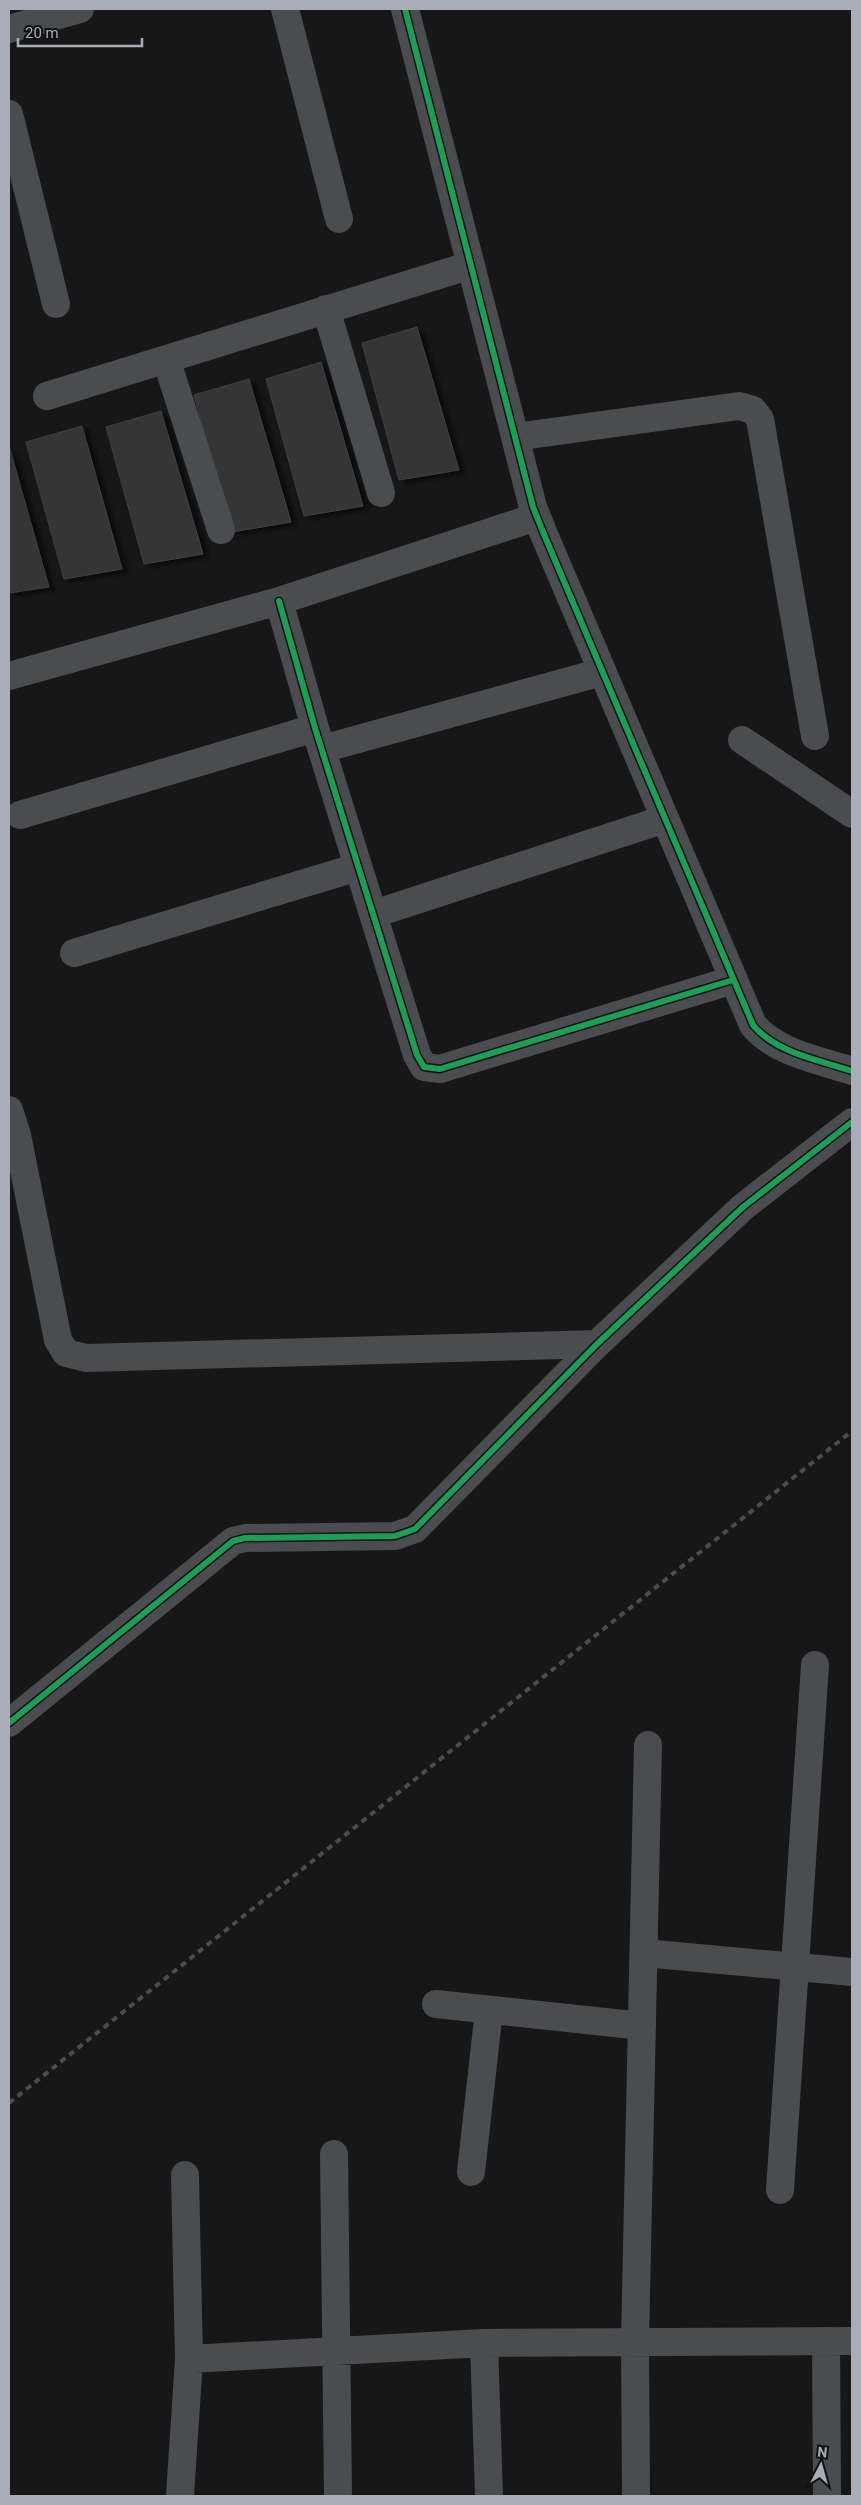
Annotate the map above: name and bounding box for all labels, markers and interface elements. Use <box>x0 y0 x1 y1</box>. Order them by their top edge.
scale bar <box>18 15 141 47</box>
text: 20 m <box>25 24 59 42</box>
north arrow <box>796 2440 846 2490</box>
text: N <box>817 2444 828 2461</box>

